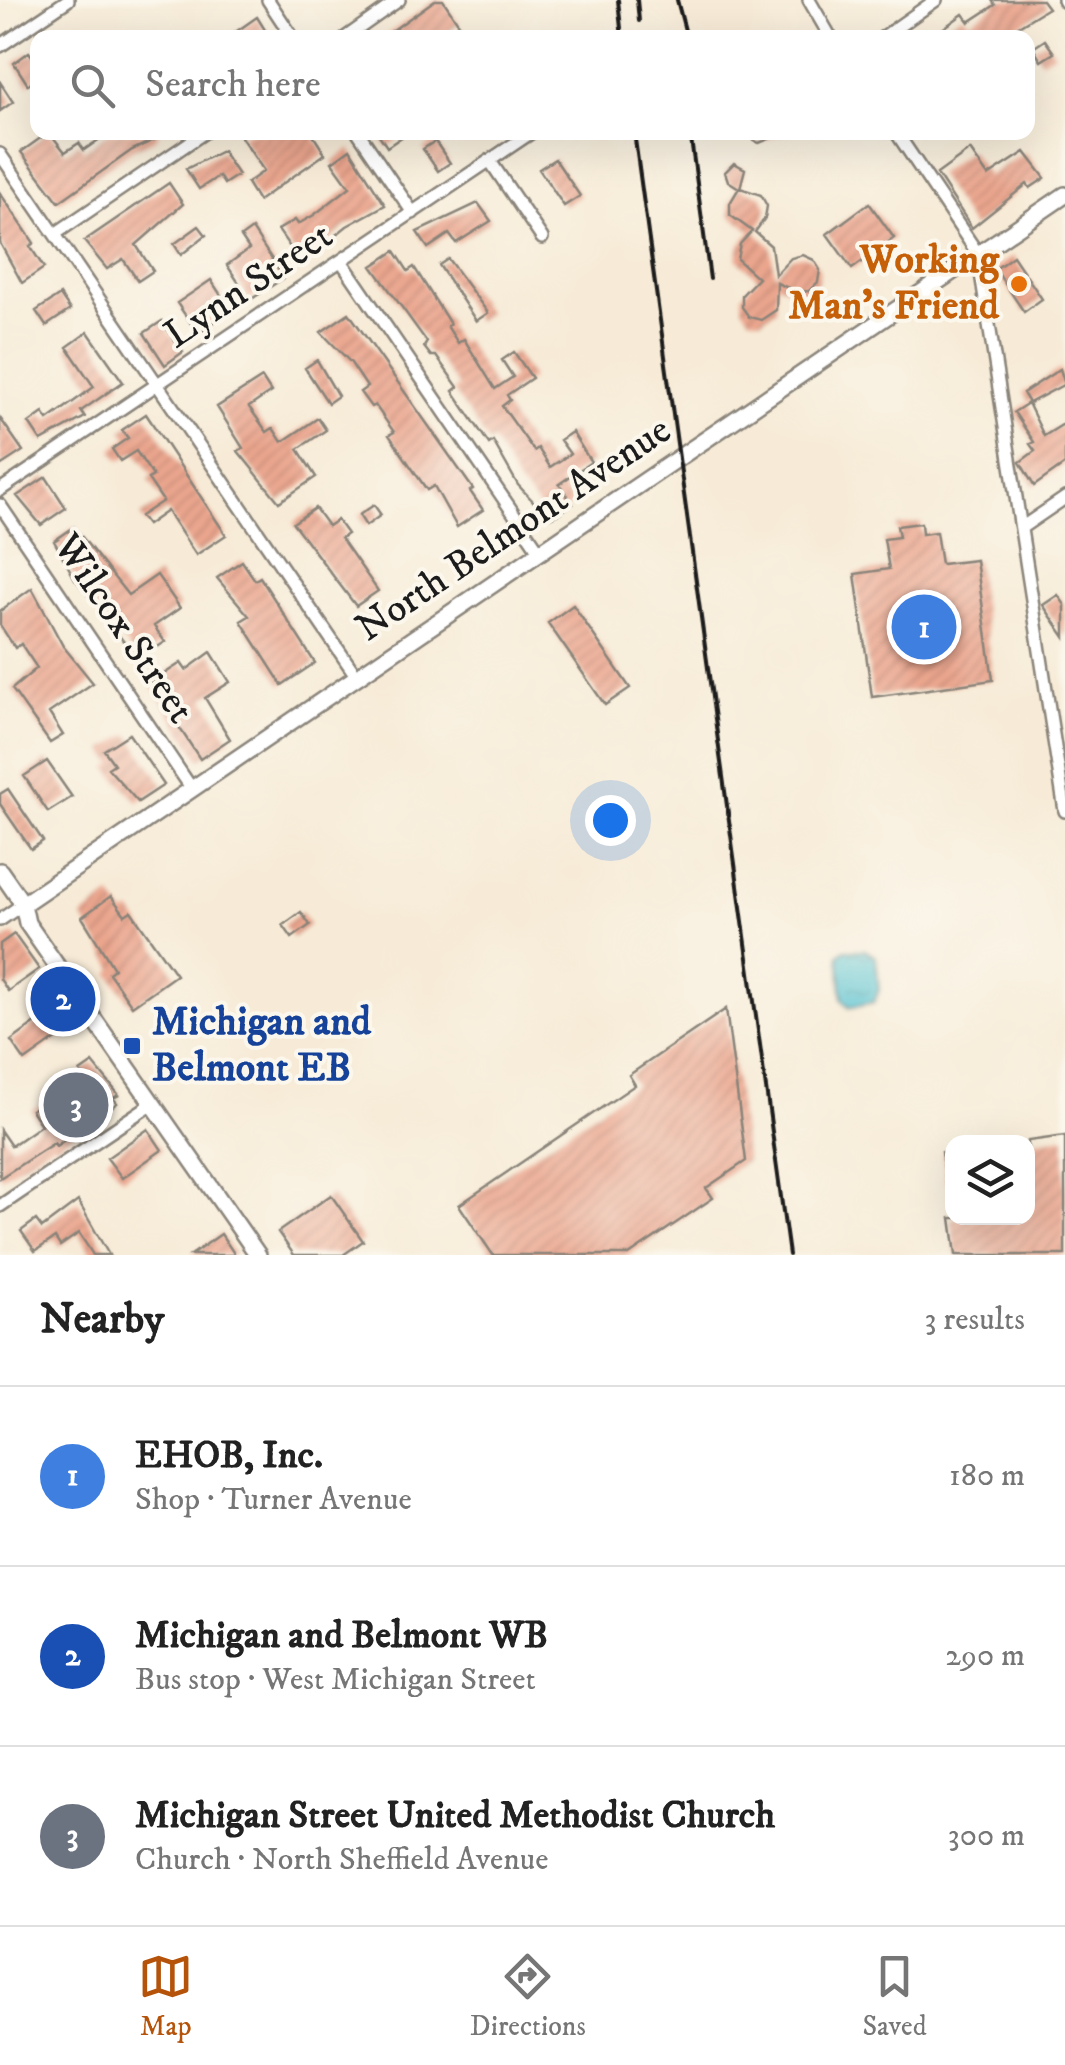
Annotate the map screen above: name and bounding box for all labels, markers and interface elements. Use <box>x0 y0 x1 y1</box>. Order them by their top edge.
search box <box>30 30 1035 140</box>
icon: search <box>65 58 120 113</box>
text: Search here <box>145 61 321 109</box>
street label: Lynn Street <box>155 212 343 360</box>
place label: Working Man's Friend <box>788 236 1001 332</box>
marker: Working Man's Friend <box>1008 273 1030 295</box>
street label: North Belmont Avenue <box>347 406 681 654</box>
street label: Wilcox Street <box>41 524 205 733</box>
pin: 1 <box>892 590 956 664</box>
your location <box>585 795 636 846</box>
pin: 2 <box>30 962 96 1036</box>
place label: Michigan and Belmont EB <box>152 998 372 1094</box>
marker: Michigan and Belmont EB <box>121 1035 143 1057</box>
pin: 3 <box>44 1068 108 1142</box>
map controls <box>945 1135 1035 1225</box>
button: layers <box>945 1135 1035 1225</box>
text: Nearby <box>40 1294 164 1346</box>
text: 3 results <box>924 1300 1025 1340</box>
text: EHOB, Inc. <box>135 1432 323 1480</box>
text: 1 <box>67 1456 78 1496</box>
text: 180 m <box>949 1456 1025 1496</box>
text: Shop · Turner Avenue <box>135 1480 412 1520</box>
text: Michigan and Belmont WB <box>135 1612 548 1660</box>
text: 2 <box>65 1636 80 1676</box>
text: 290 m <box>945 1636 1025 1676</box>
text: Bus stop · West Michigan Street <box>135 1660 536 1700</box>
text: Michigan Street United Methodist Church <box>135 1792 775 1840</box>
text: 3 <box>67 1816 78 1856</box>
text: 300 m <box>948 1816 1025 1856</box>
text: Church · North Sheffield Avenue <box>135 1840 549 1880</box>
tab: Map <box>138 1949 193 2044</box>
tab: Directions <box>470 1949 586 2044</box>
tab: Saved <box>862 1949 927 2044</box>

